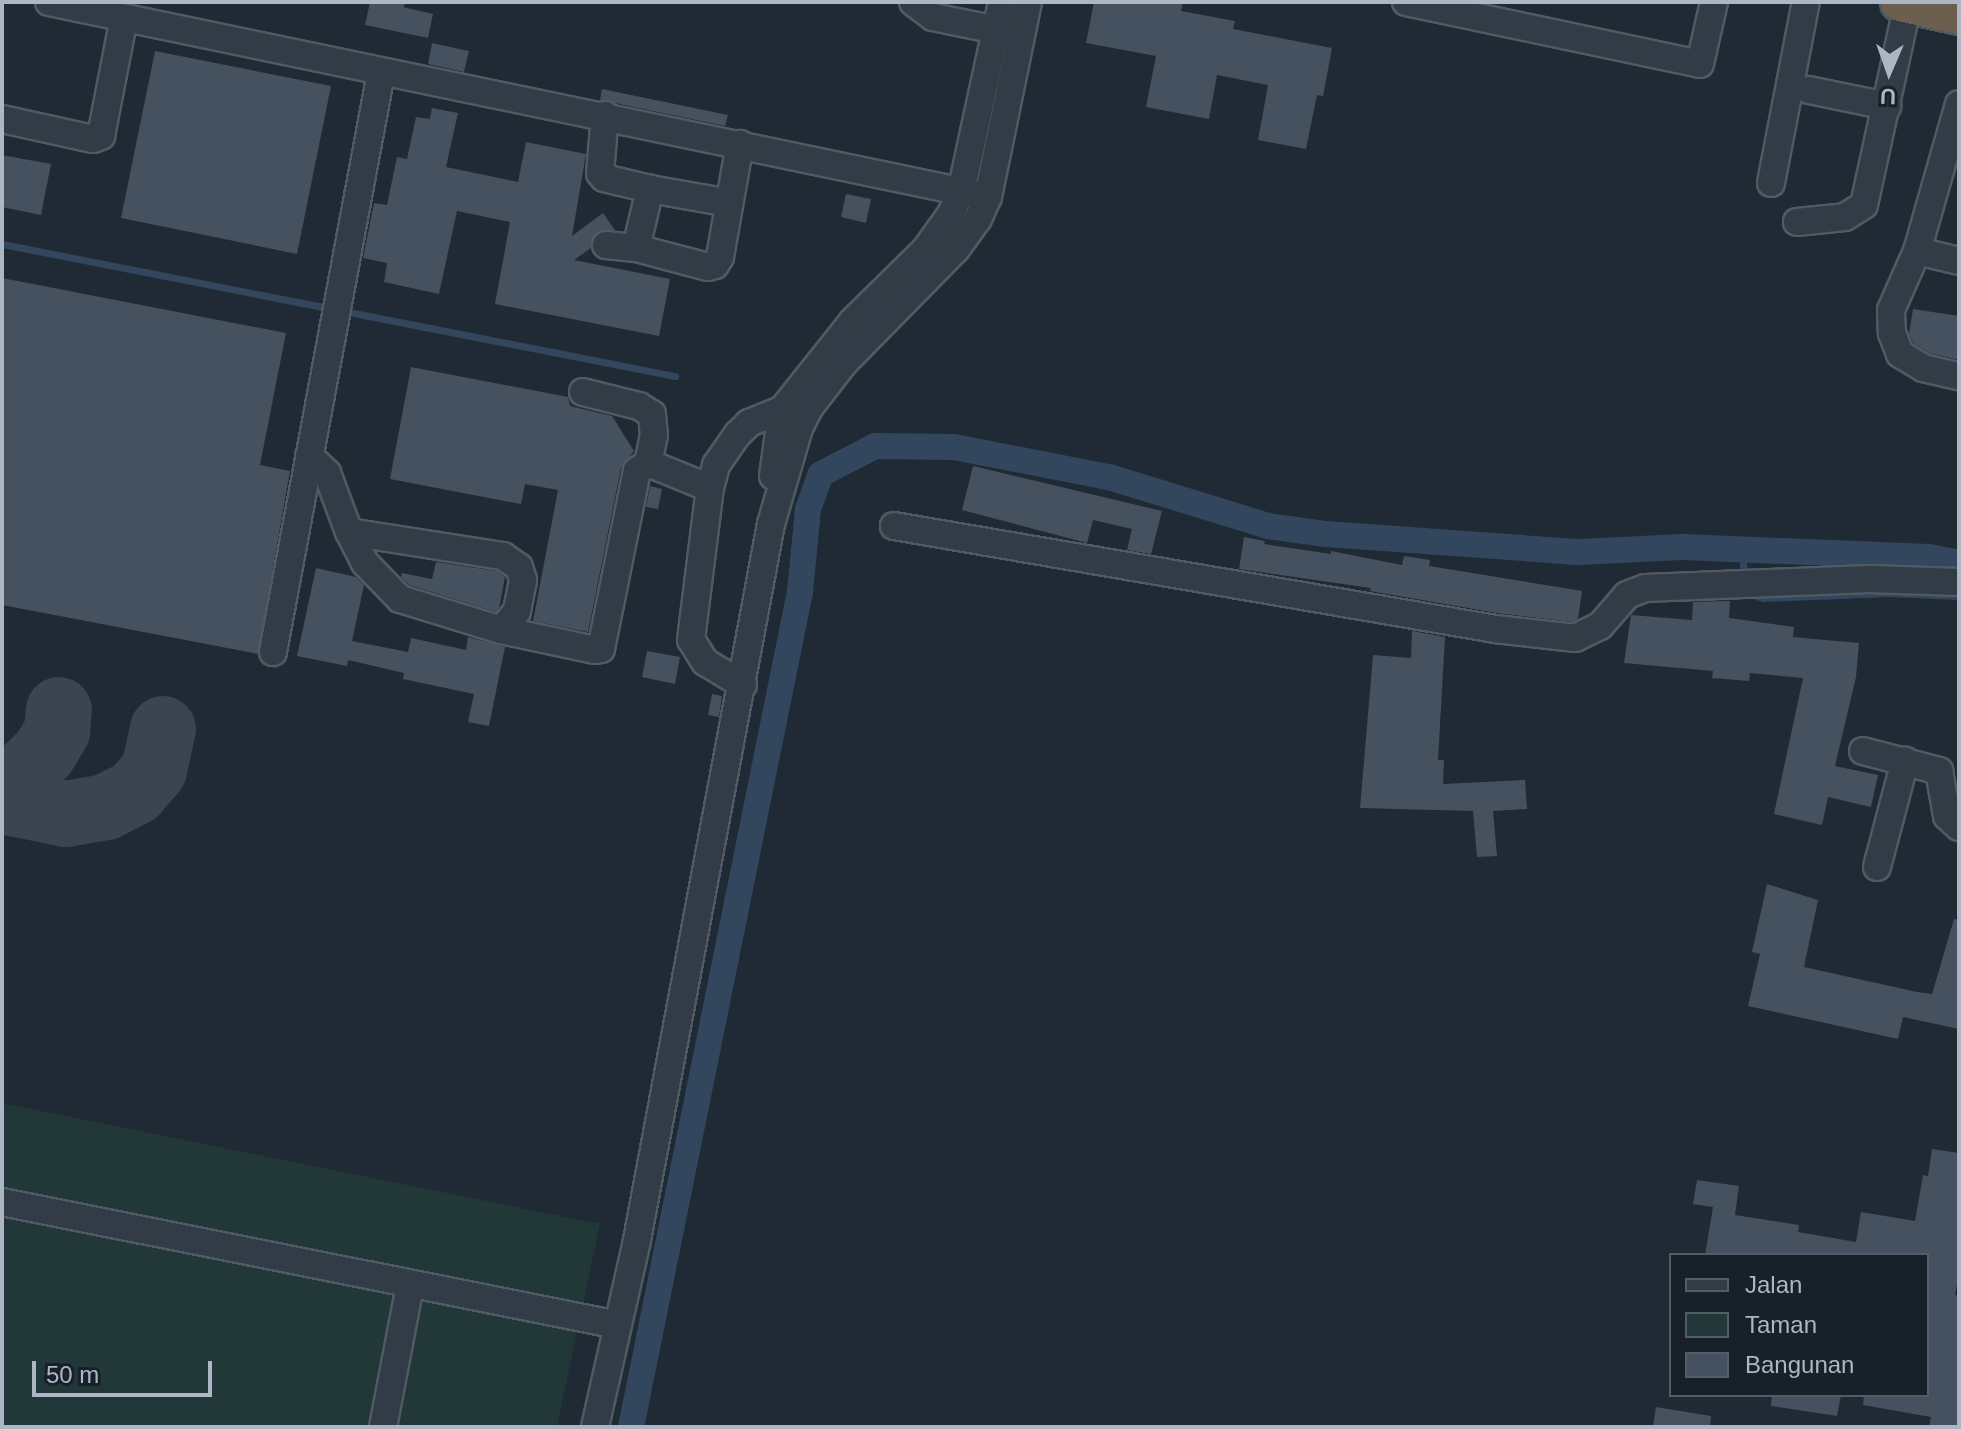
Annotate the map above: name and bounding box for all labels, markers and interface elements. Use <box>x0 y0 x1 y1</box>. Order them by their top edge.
north arrow <box>1849 32 1929 112</box>
text: U <box>1880 84 1897 109</box>
legend <box>1669 1253 1929 1397</box>
text: Jalan <box>1745 1271 1802 1298</box>
text: Taman <box>1745 1311 1817 1338</box>
scale bar <box>36 1345 216 1395</box>
text: Bangunan <box>1745 1351 1854 1378</box>
text: 50 m <box>46 1361 99 1388</box>

